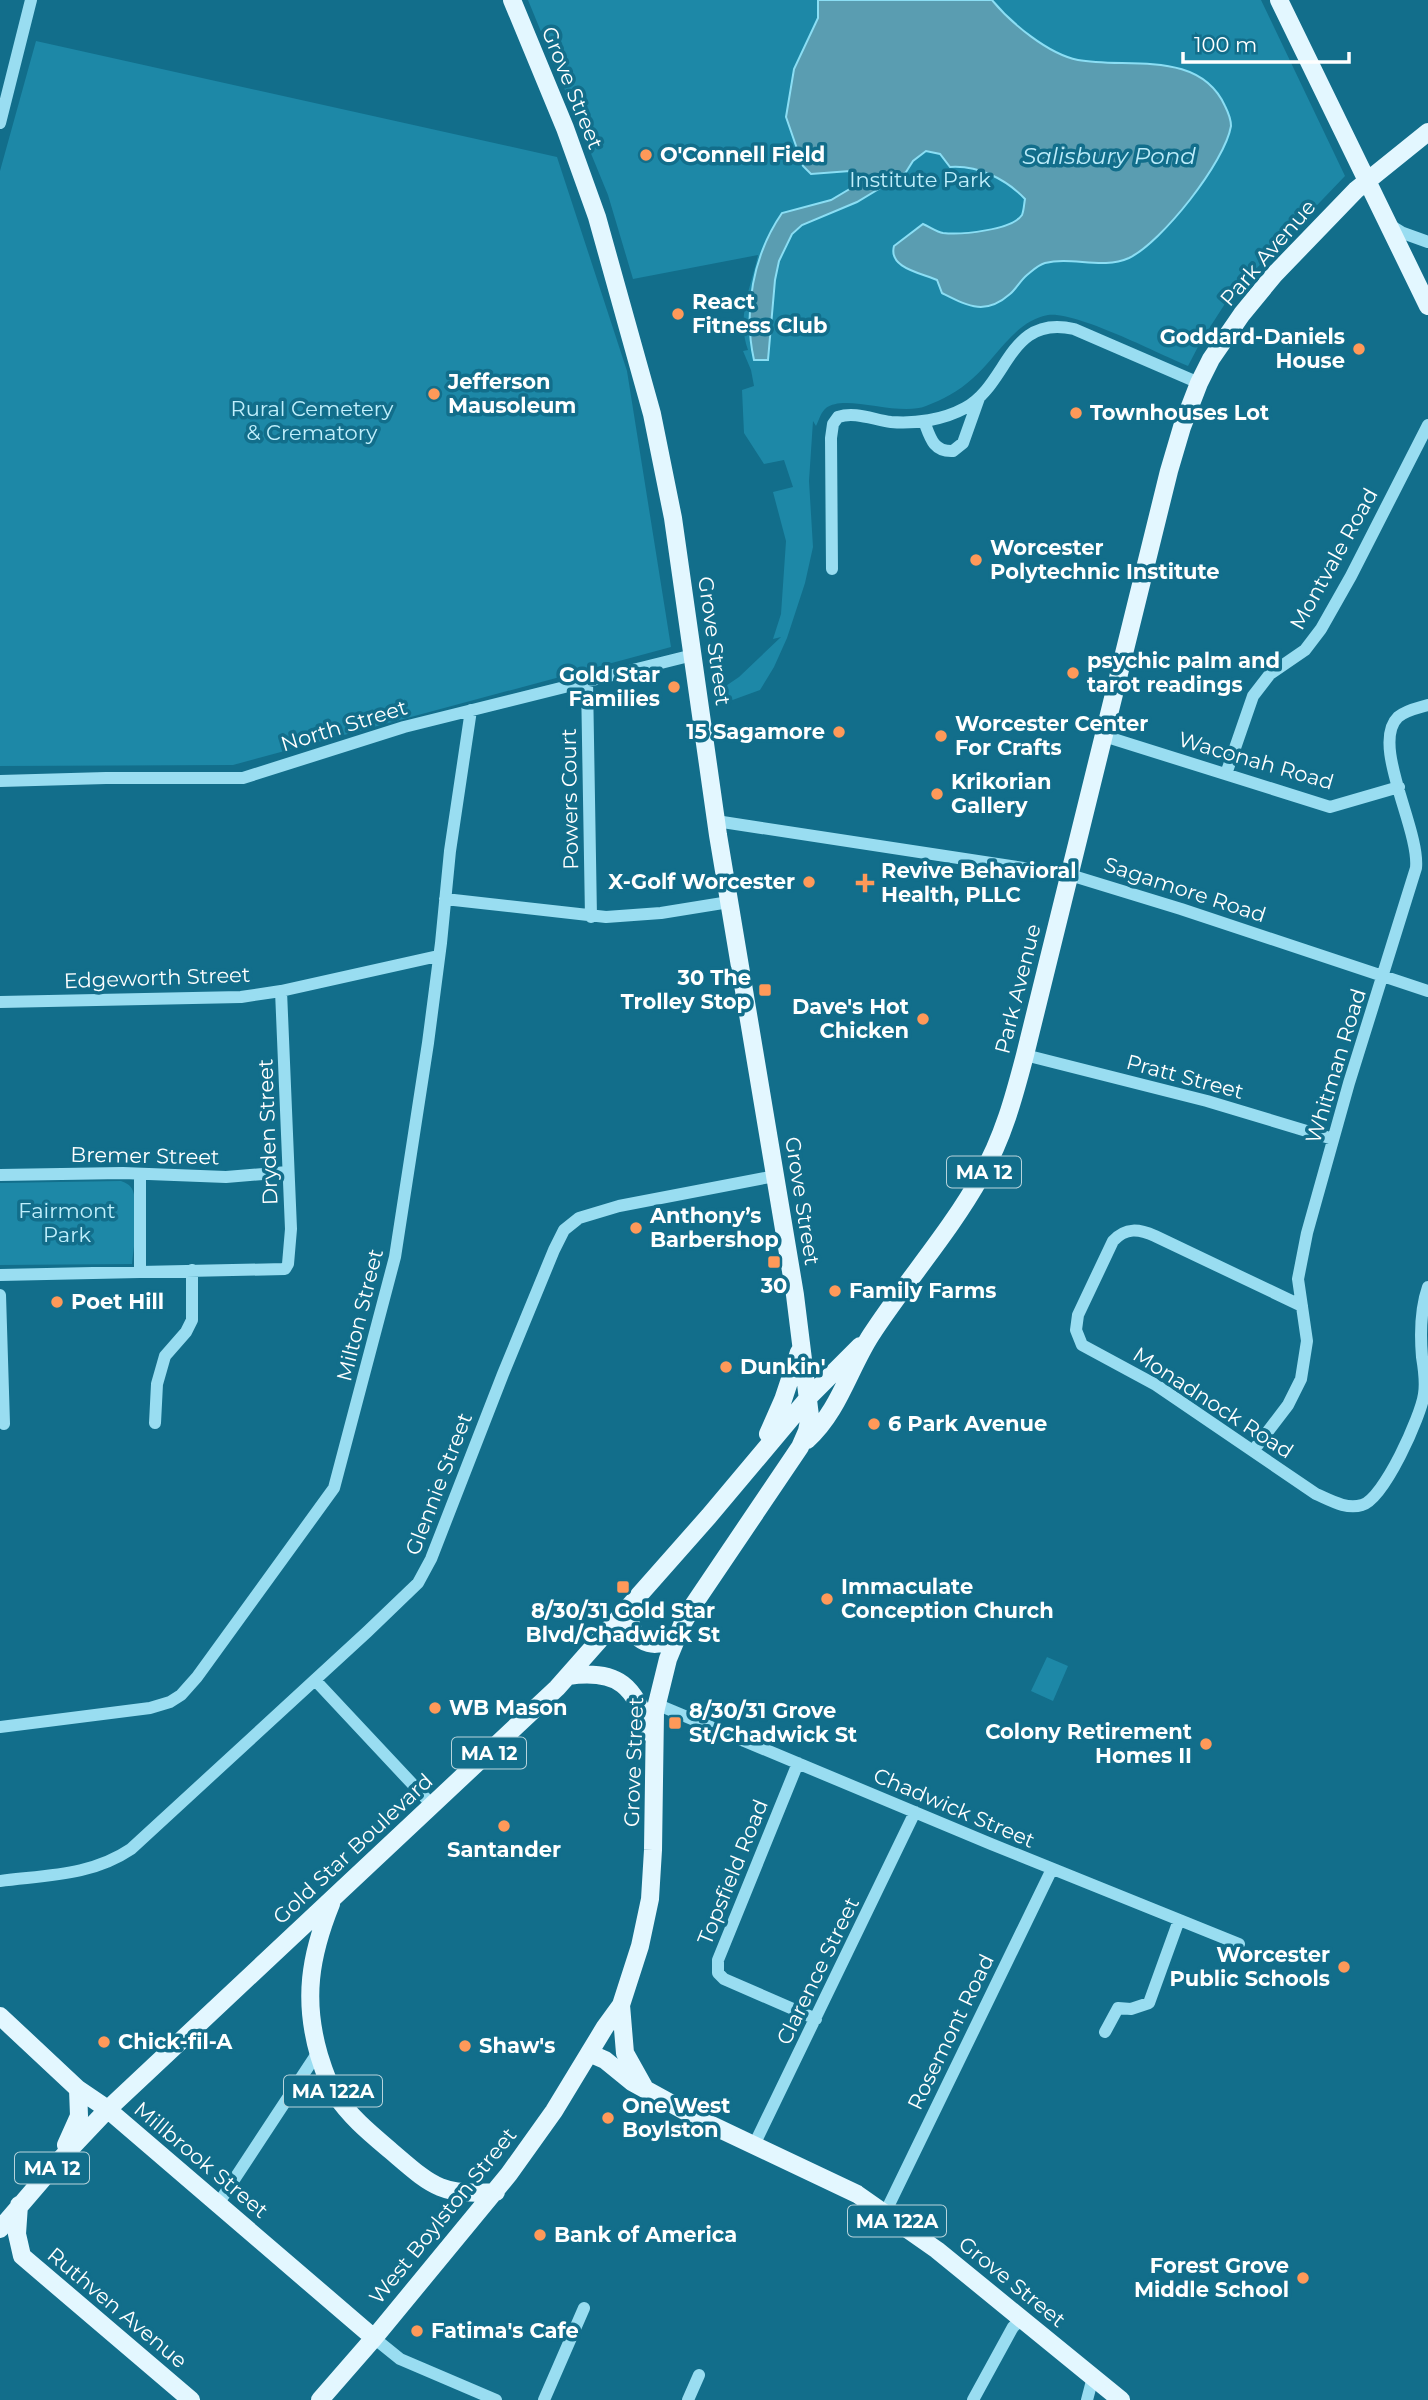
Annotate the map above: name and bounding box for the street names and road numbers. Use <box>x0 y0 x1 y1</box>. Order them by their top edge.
street label: Grove Street <box>537 23 608 153</box>
street label: Park Avenue <box>1215 194 1321 311</box>
street label: Montvale Road <box>1284 484 1383 634</box>
street label: Grove Street <box>693 575 736 707</box>
street label: North Street <box>278 694 410 757</box>
street label: Waconah Road <box>1176 726 1337 795</box>
street label: Powers Court <box>556 728 583 870</box>
street label: Sagamore Road <box>1101 852 1269 927</box>
street label: Park Avenue <box>989 921 1046 1056</box>
street label: Edgeworth Street <box>63 962 251 993</box>
street label: Whitman Road <box>1300 985 1371 1146</box>
street label: Pratt Street <box>1124 1049 1246 1104</box>
street label: Dryden Street <box>252 1058 283 1206</box>
street label: Grove Street <box>780 1135 825 1267</box>
street label: Bremer Street <box>70 1142 220 1169</box>
road number: MA 12 <box>947 1156 1021 1188</box>
street label: Milton Street <box>331 1246 388 1384</box>
street label: Monadnock Road <box>1128 1341 1298 1464</box>
street label: Glennie Street <box>400 1409 477 1558</box>
street label: Grove Street <box>619 1697 648 1827</box>
road number: MA 12 <box>452 1737 526 1768</box>
street label: Chadwick Street <box>870 1762 1039 1853</box>
street label: Gold Star Boulevard <box>268 1768 438 1929</box>
street label: Topsfield Road <box>692 1796 773 1948</box>
street label: Clarence Street <box>771 1893 864 2049</box>
street label: Rosemont Road <box>902 1950 999 2114</box>
road number: MA 122A <box>284 2076 382 2106</box>
street label: Millbrook Street <box>129 2096 273 2223</box>
street label: West Boylston Street <box>364 2122 521 2309</box>
road number: MA 12 <box>15 2152 89 2184</box>
road number: MA 122A <box>848 2206 946 2236</box>
street label: Grove Street <box>954 2231 1071 2332</box>
street label: Ruthven Avenue <box>42 2242 192 2373</box>

